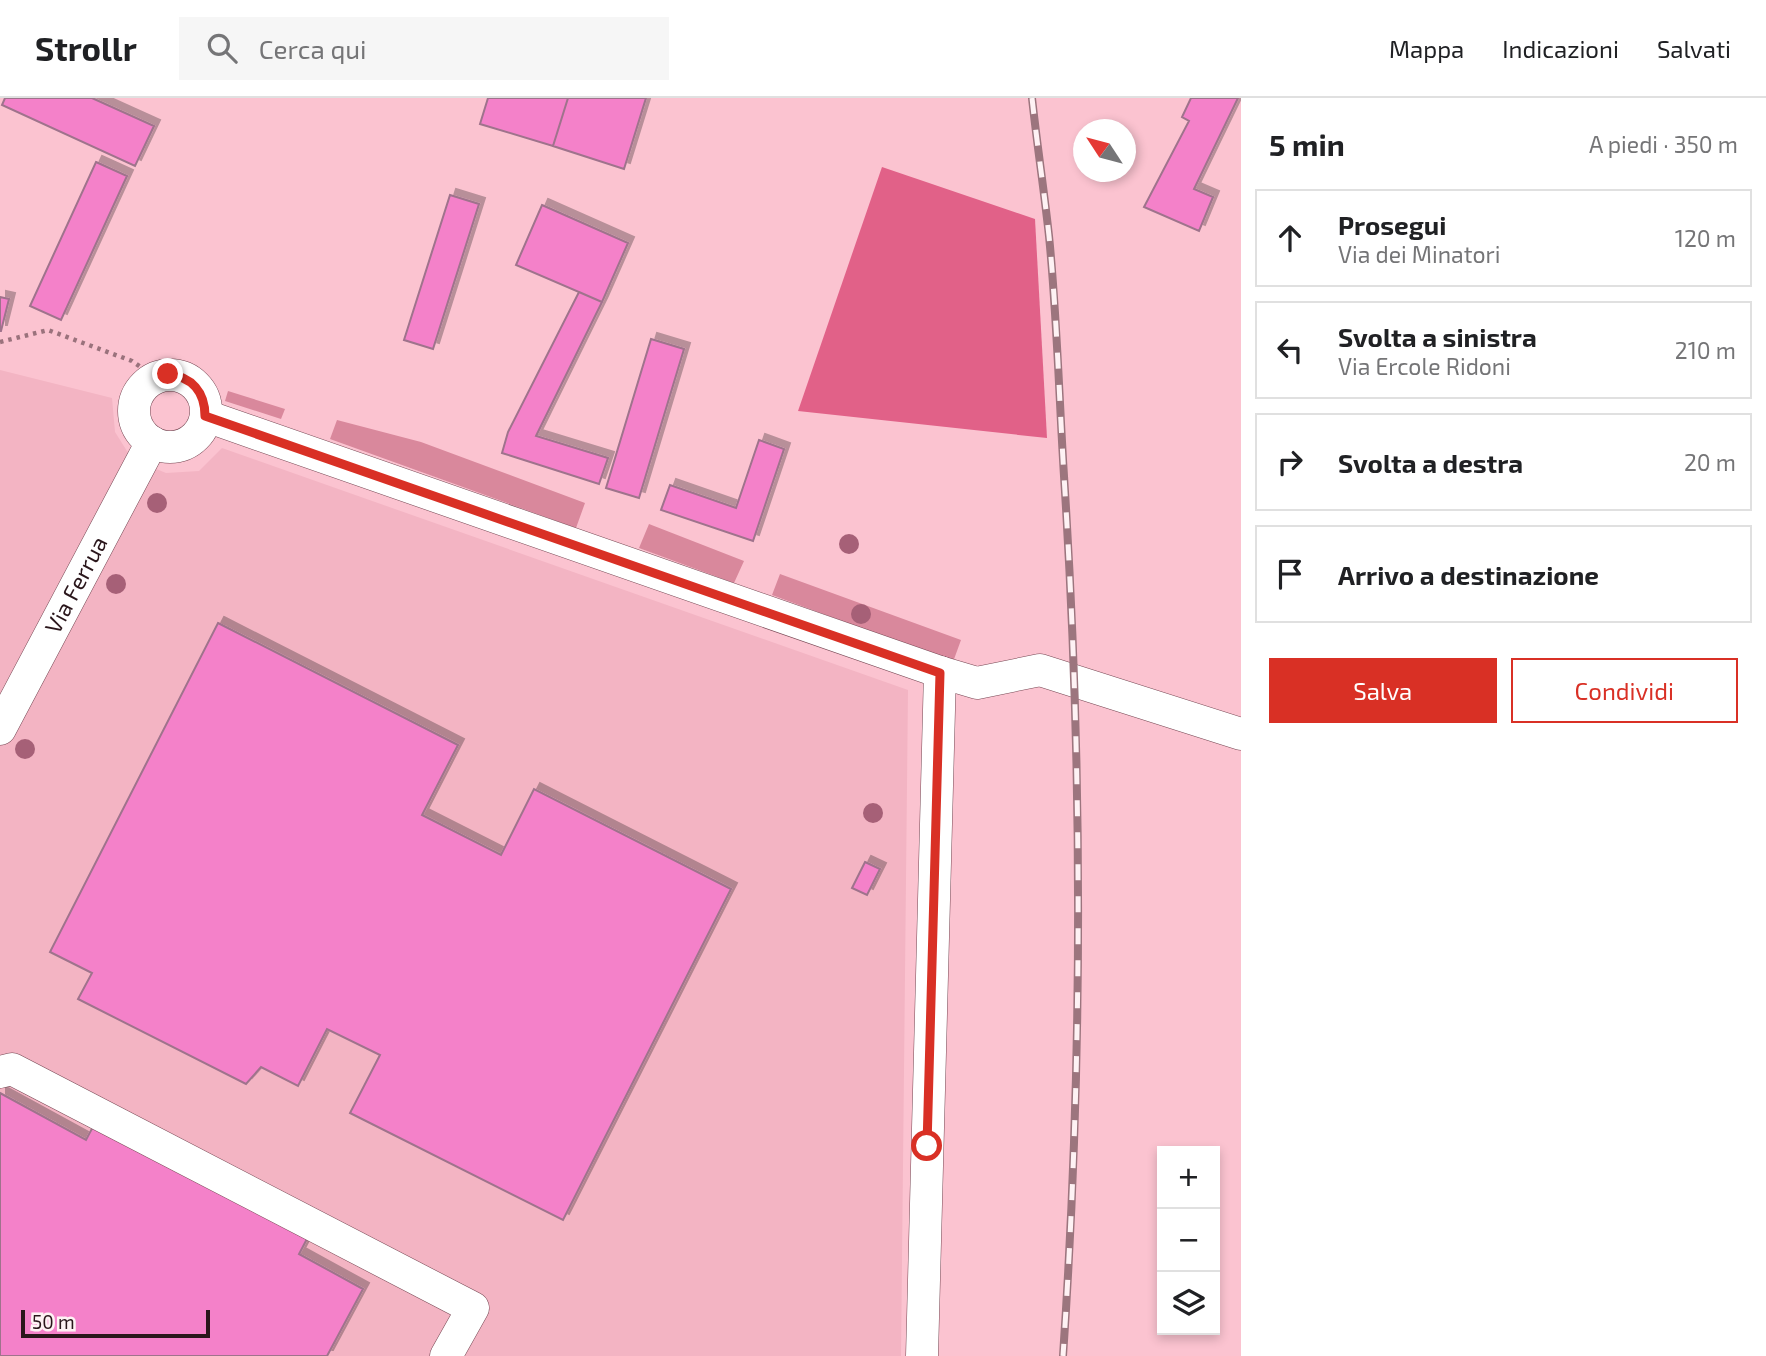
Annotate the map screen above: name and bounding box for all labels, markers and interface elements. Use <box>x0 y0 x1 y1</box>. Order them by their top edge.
search box <box>179 17 669 80</box>
text: Strollr <box>35 28 137 68</box>
icon: search <box>203 29 241 67</box>
text: Cerca qui <box>259 33 367 64</box>
text: Mappa <box>1389 34 1464 63</box>
text: Indicazioni <box>1502 34 1619 63</box>
text: Salvati <box>1657 34 1731 63</box>
north arrow <box>1073 119 1136 182</box>
text: 5 min <box>1269 126 1345 162</box>
text: A piedi · 350 m <box>1589 130 1738 158</box>
text: Prosegui <box>1338 209 1446 240</box>
icon: ahead <box>1271 219 1309 257</box>
text: 120 m <box>1675 224 1736 252</box>
text: Via dei Minatori <box>1338 240 1500 268</box>
text: Svolta a sinistra <box>1338 321 1537 352</box>
icon: left <box>1271 331 1309 369</box>
text: 210 m <box>1675 336 1736 364</box>
text: Via Ercole Ridoni <box>1338 352 1511 380</box>
route end <box>152 358 183 389</box>
icon: right <box>1271 443 1309 481</box>
text: Svolta a destra <box>1338 447 1523 478</box>
text: 20 m <box>1684 448 1736 476</box>
street label: Via Ferrua <box>38 531 113 638</box>
icon: arrive <box>1271 555 1309 593</box>
text: Arrivo a destinazione <box>1338 559 1599 590</box>
button: Salva <box>1269 658 1497 723</box>
button: Condividi <box>1511 658 1738 723</box>
route start <box>911 1130 942 1161</box>
map controls <box>1157 1146 1220 1335</box>
button: + <box>1157 1146 1220 1209</box>
button: − <box>1157 1209 1220 1272</box>
button: layers <box>1157 1272 1220 1335</box>
scale bar <box>21 1307 210 1339</box>
text: 50 m <box>32 1310 75 1333</box>

